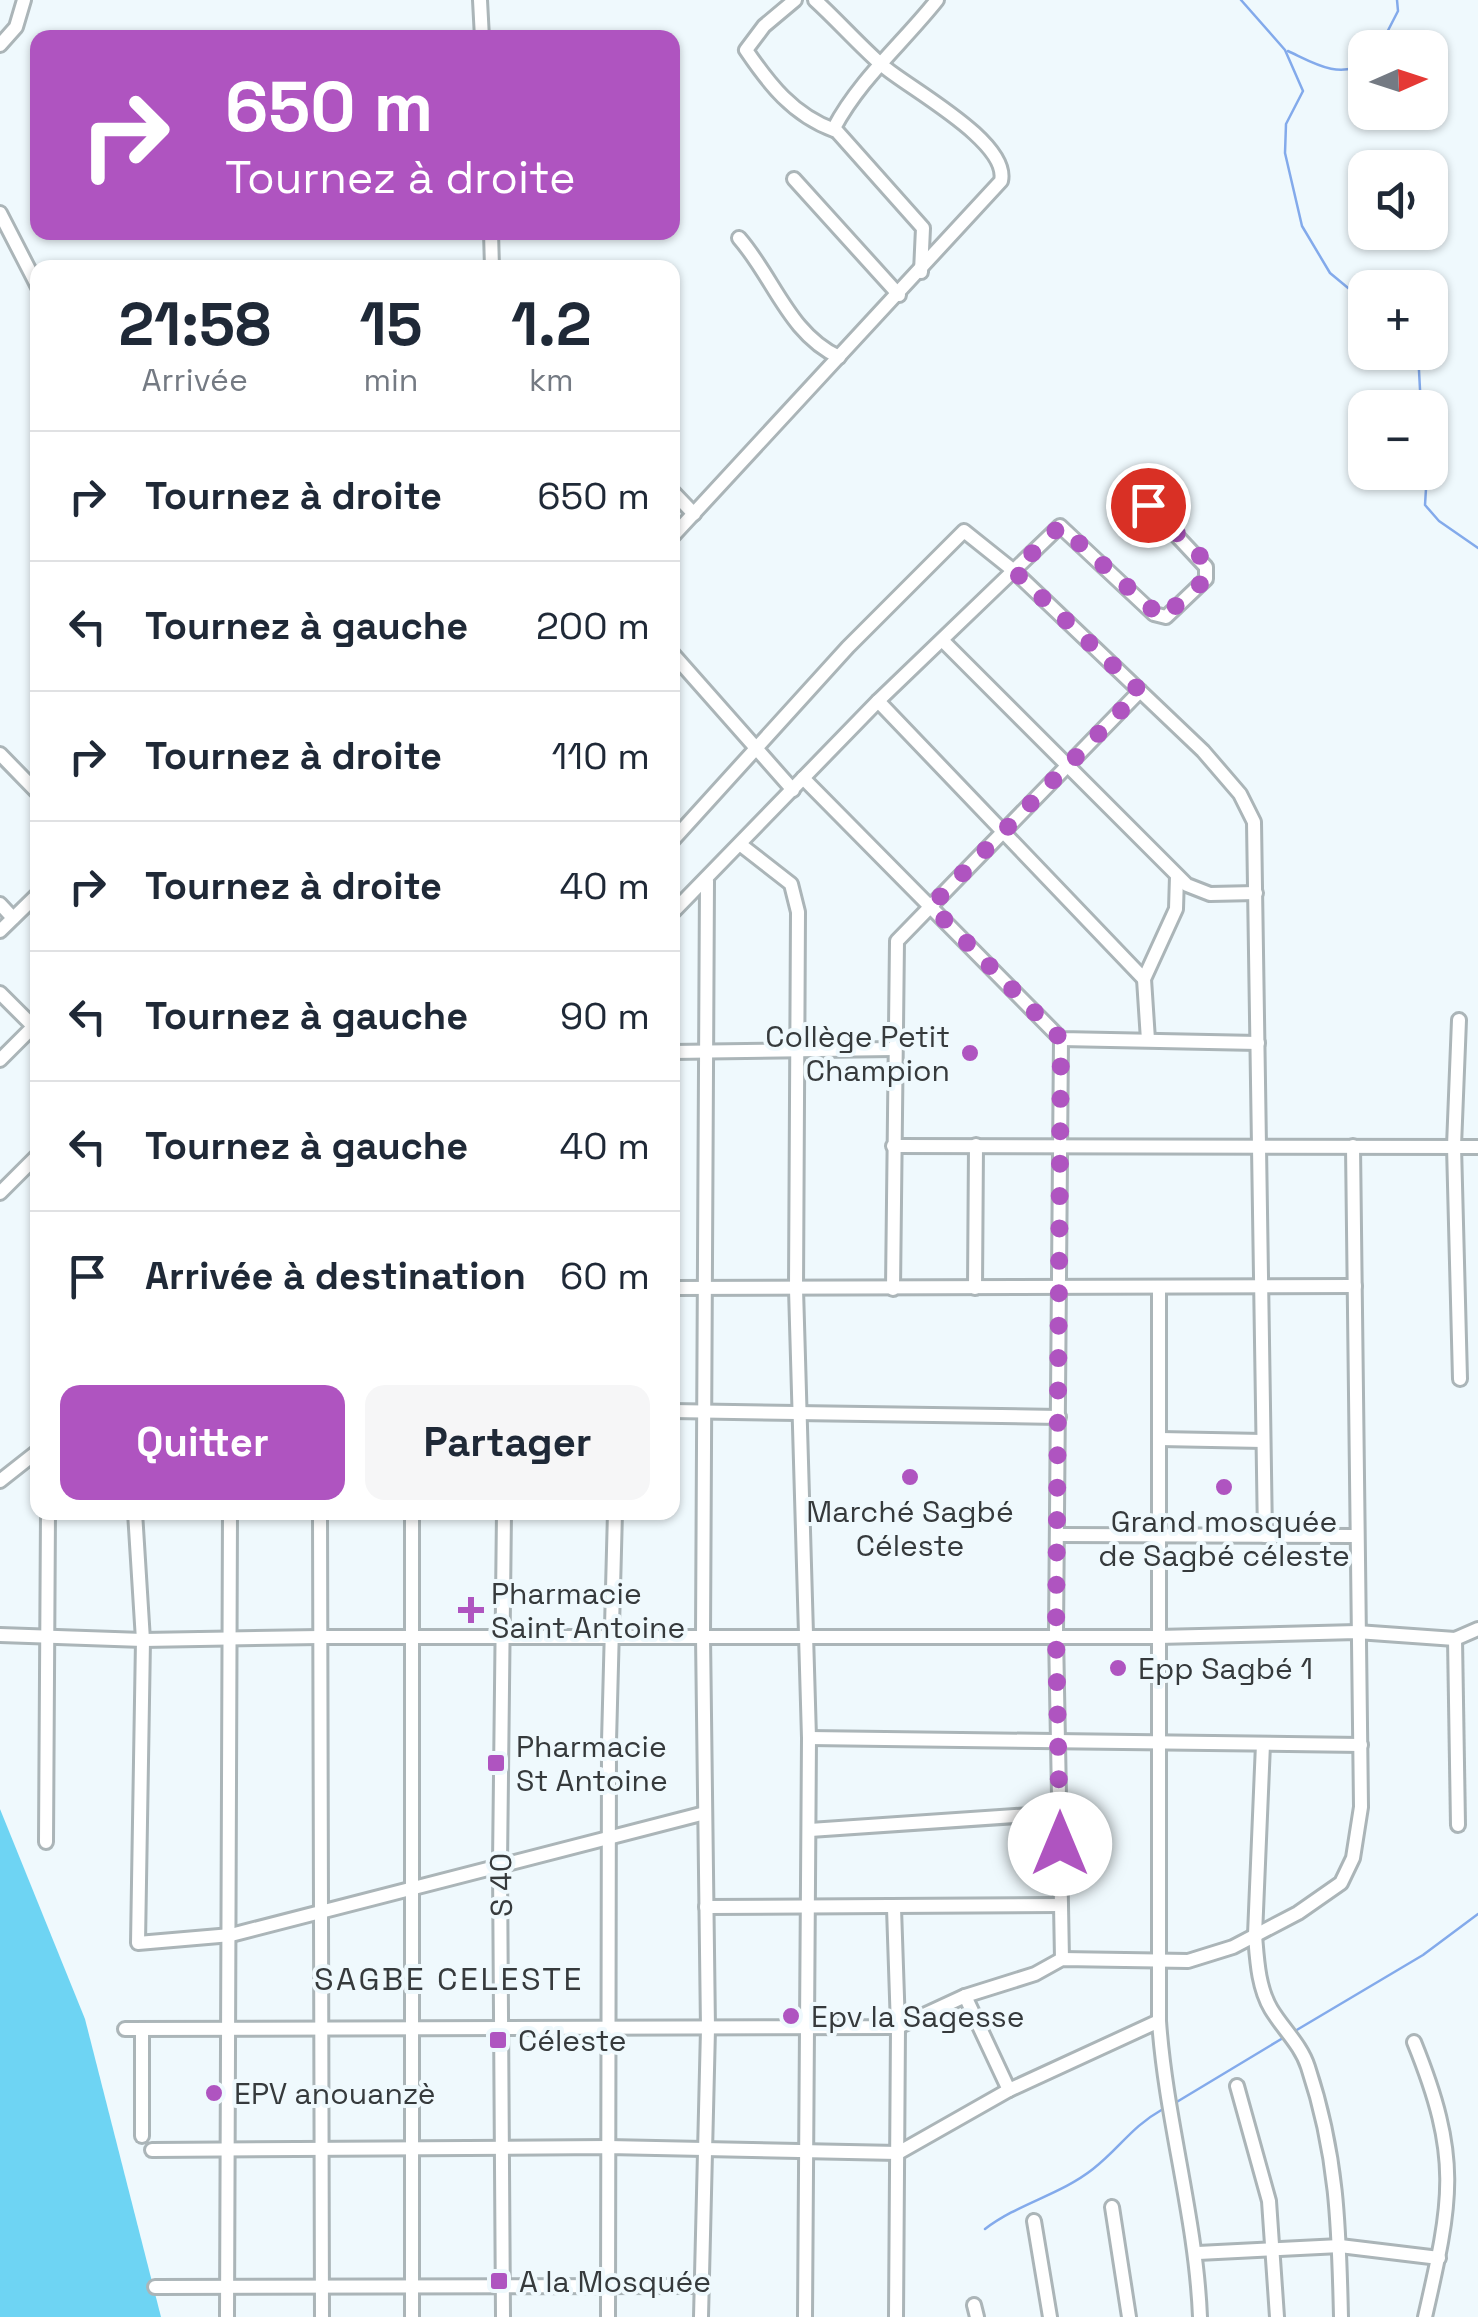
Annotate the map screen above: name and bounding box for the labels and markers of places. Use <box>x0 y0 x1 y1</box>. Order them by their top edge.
pin <box>1106 463 1191 548</box>
place label: Collège Petit Champion <box>765 1017 950 1090</box>
marker: Collège Petit Champion <box>959 1042 981 1064</box>
marker: Marché Sagbé Céleste <box>899 1466 921 1488</box>
marker: Grand mosquée de Sagbé céleste <box>1213 1476 1235 1498</box>
place label: Marché Sagbé Céleste <box>806 1492 1014 1565</box>
place label: Grand mosquée de Sagbé céleste <box>1098 1502 1350 1575</box>
place label: Pharmacie Saint Antoine <box>491 1574 685 1647</box>
marker: Pharmacie Saint Antoine <box>460 1599 482 1621</box>
place label: Epp Sagbé 1 <box>1138 1649 1313 1688</box>
marker: Epp Sagbé 1 <box>1107 1657 1129 1679</box>
place label: Pharmacie St Antoine <box>516 1727 668 1800</box>
marker: Pharmacie St Antoine <box>485 1752 507 1774</box>
place label: Epv la Sagesse <box>811 1997 1024 2036</box>
marker: Epv la Sagesse <box>780 2005 802 2027</box>
place label: Céleste <box>518 2021 627 2060</box>
marker: Céleste <box>487 2029 509 2051</box>
place label: EPV anouanzè <box>234 2074 436 2113</box>
marker: EPV anouanzè <box>203 2082 225 2104</box>
place label: A la Mosquée <box>519 2262 711 2301</box>
marker: A la Mosquée <box>488 2270 510 2292</box>

